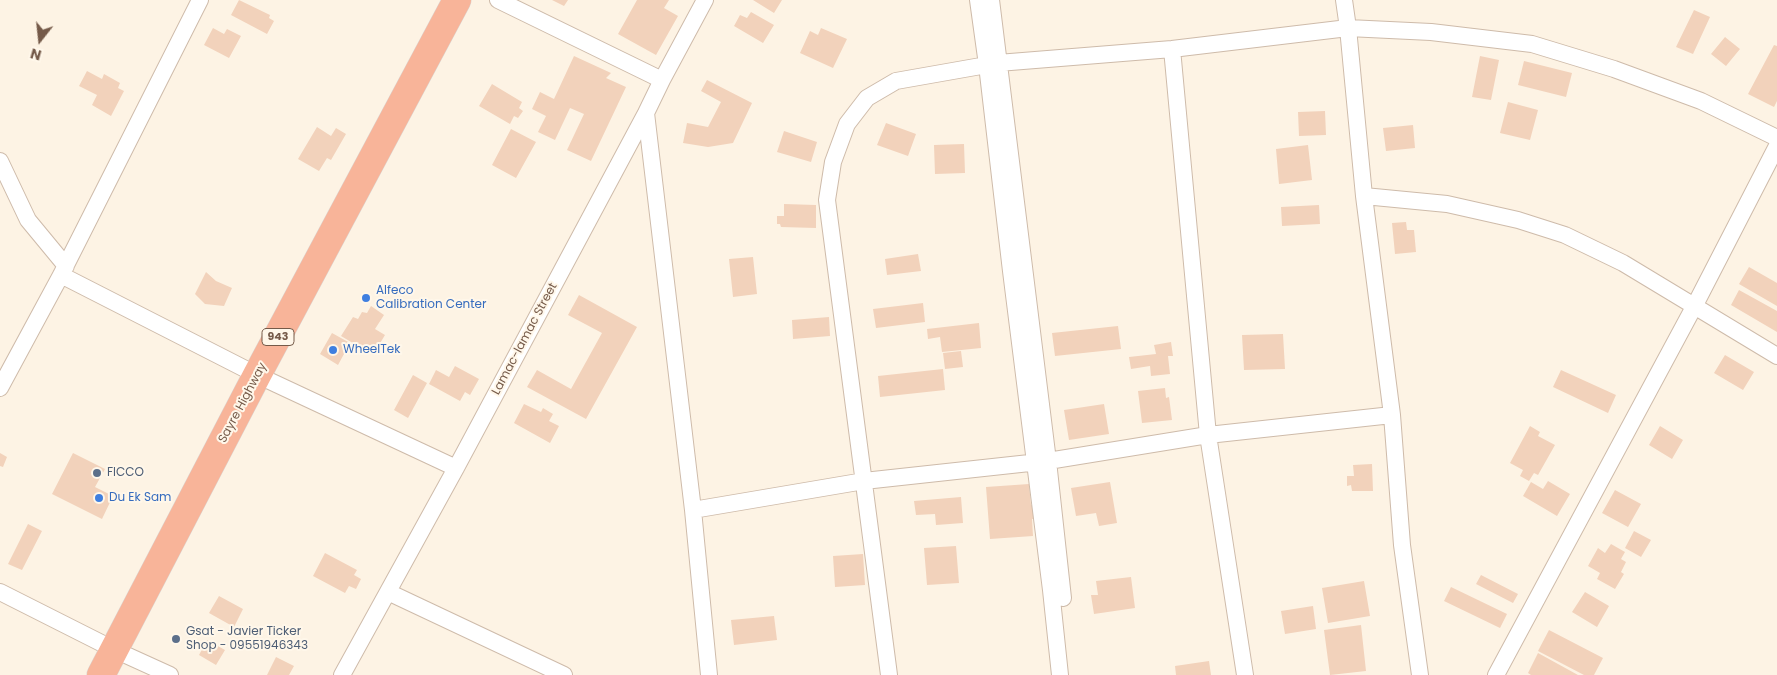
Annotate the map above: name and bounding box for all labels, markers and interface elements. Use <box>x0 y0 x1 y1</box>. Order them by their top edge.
north arrow <box>15 15 65 65</box>
text: N <box>28 43 44 65</box>
street label: Lamac-lamac Street <box>489 281 561 397</box>
place label: Alfeco Calibration Center <box>376 284 487 312</box>
marker: Alfeco Calibration Center <box>360 292 372 304</box>
road number: 943 <box>262 328 294 346</box>
place label: WheelTek <box>343 343 400 357</box>
marker: WheelTek <box>327 344 339 356</box>
street label: Sayre Highway <box>216 360 270 446</box>
place label: FICCO <box>107 466 144 480</box>
marker: FICCO <box>91 467 103 479</box>
place label: Du Ek Sam <box>109 491 171 505</box>
marker: Du Ek Sam <box>93 492 105 504</box>
place label: Gsat - Javier Ticker Shop - 09551946343 <box>186 625 308 653</box>
marker: Gsat - Javier Ticker Shop - 09551946343 <box>170 633 182 645</box>

